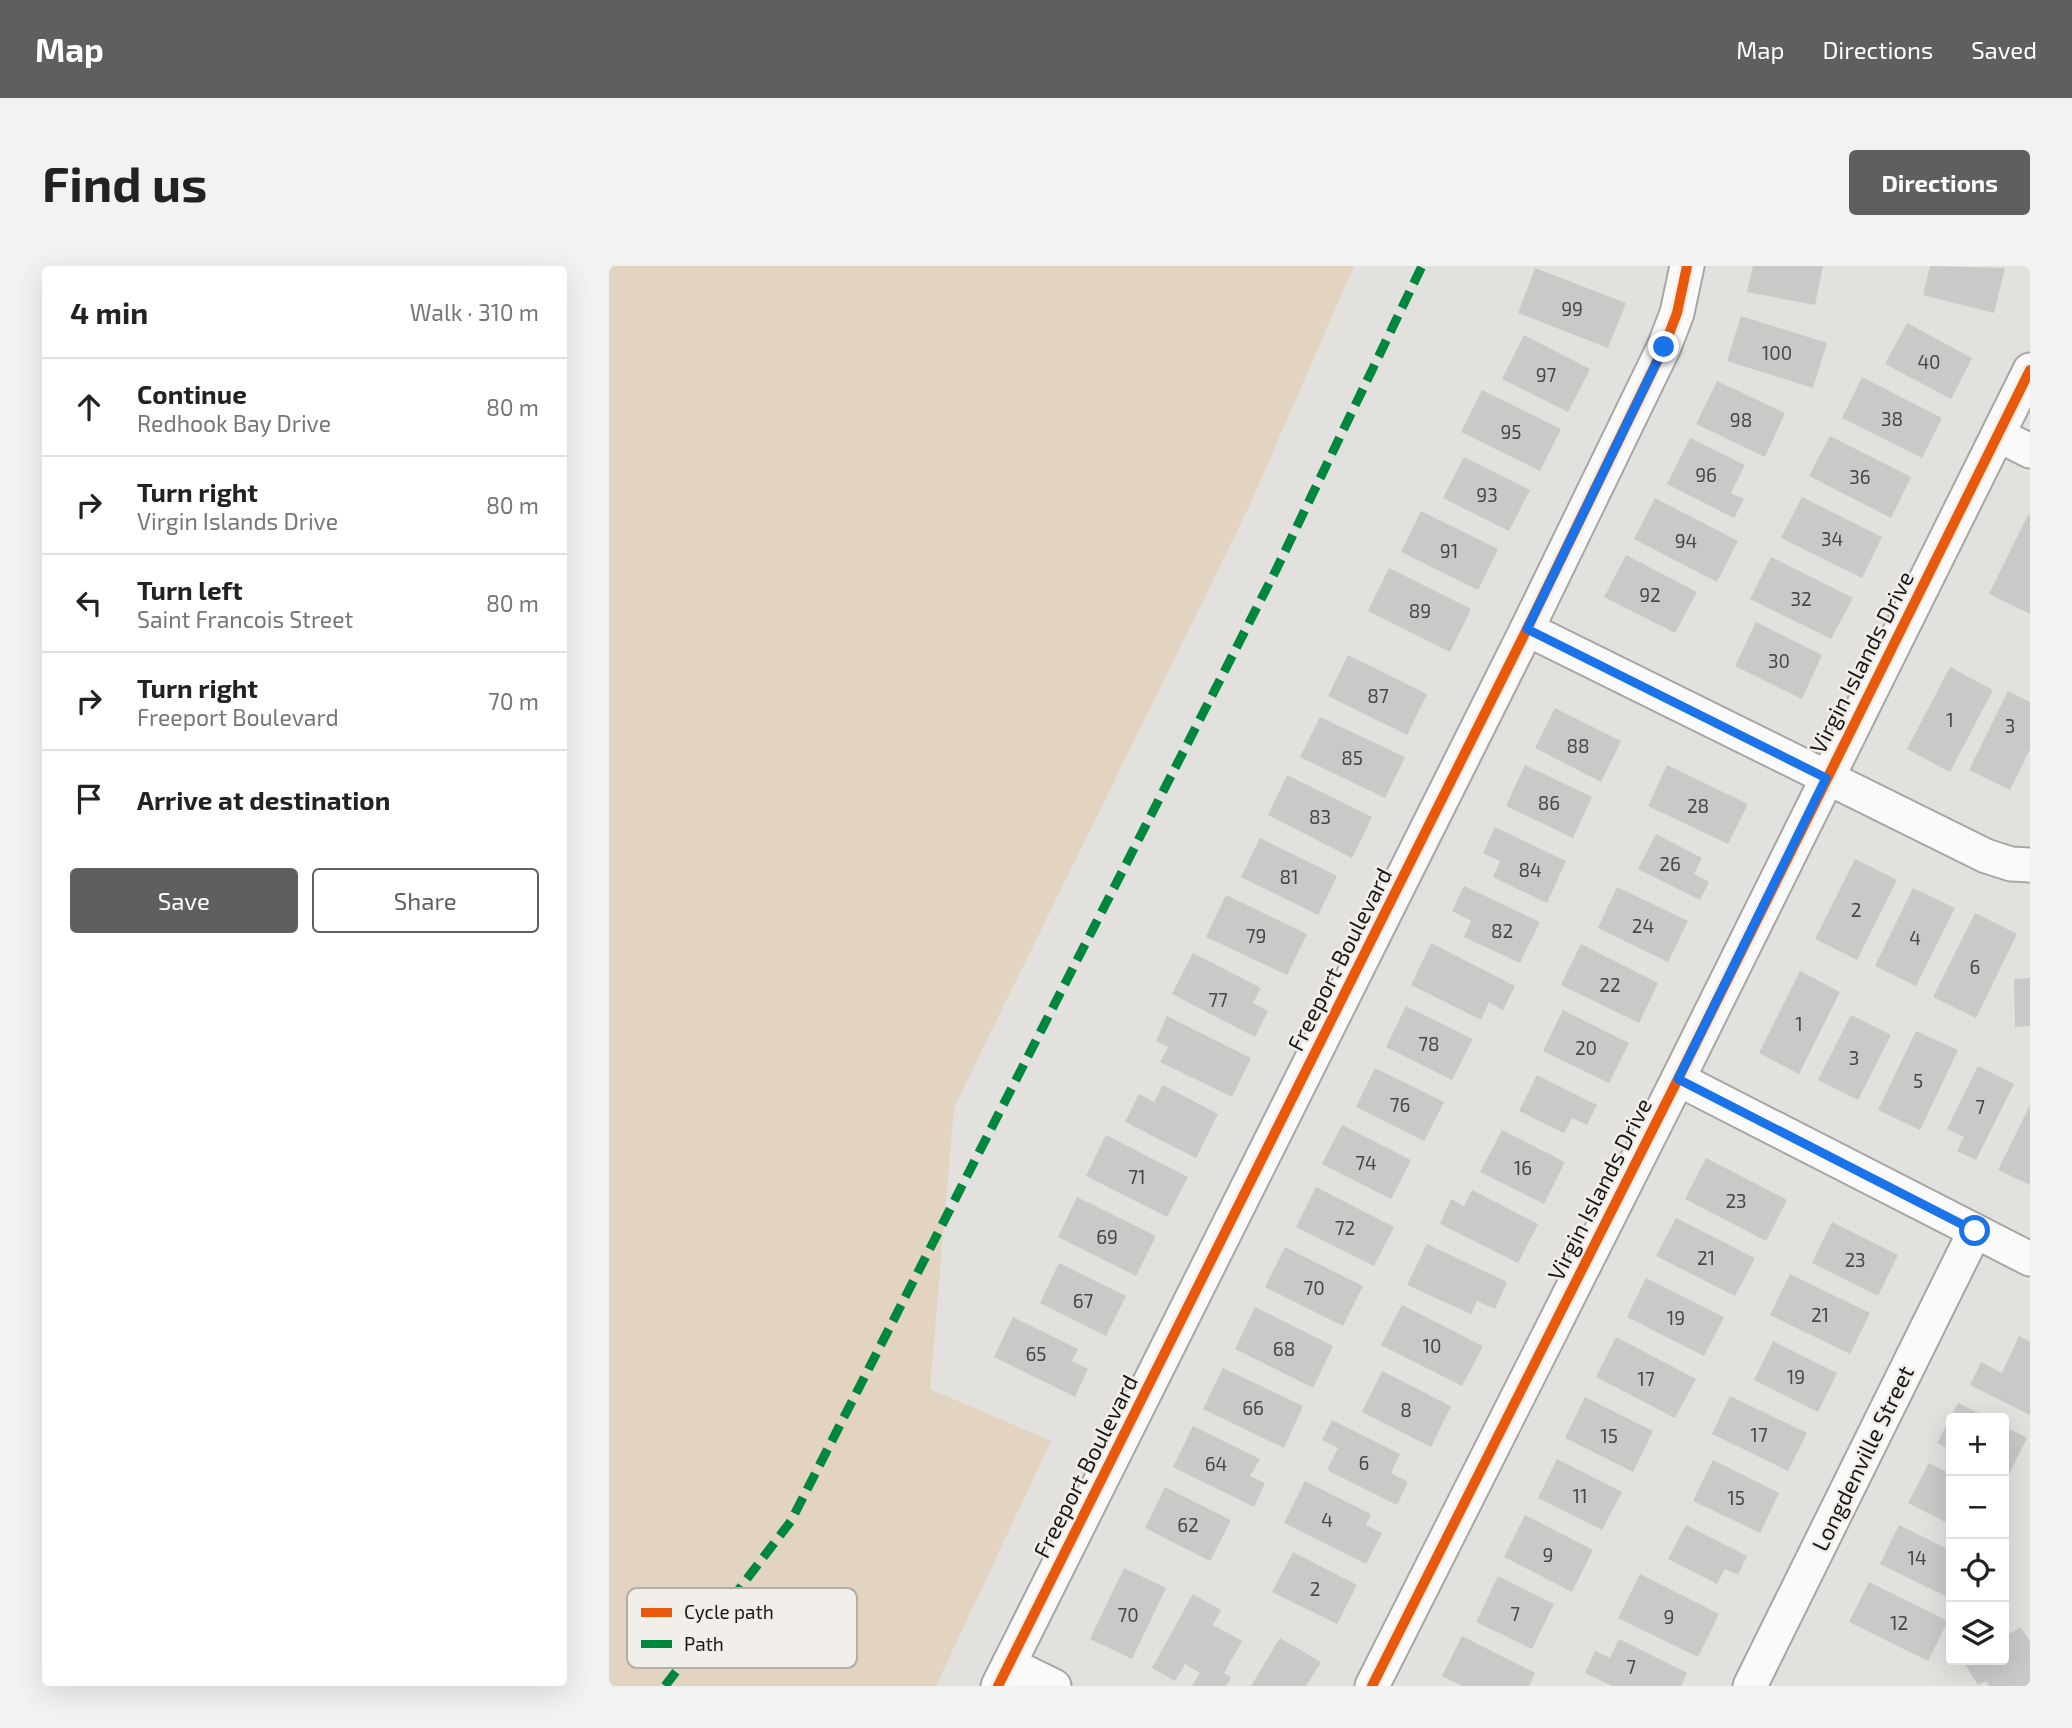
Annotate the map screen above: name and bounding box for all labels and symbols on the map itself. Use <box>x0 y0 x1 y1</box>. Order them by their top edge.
house number: 99 <box>1561 297 1583 320</box>
route end <box>1648 331 1679 362</box>
house number: 100 <box>1762 341 1792 364</box>
house number: 40 <box>1917 350 1941 373</box>
house number: 97 <box>1536 363 1557 386</box>
house number: 38 <box>1881 407 1903 430</box>
house number: 98 <box>1730 408 1752 431</box>
house number: 95 <box>1500 420 1522 443</box>
house number: 96 <box>1695 463 1717 486</box>
house number: 36 <box>1849 465 1871 488</box>
house number: 93 <box>1476 483 1498 506</box>
house number: 34 <box>1821 527 1843 550</box>
house number: 94 <box>1675 529 1697 552</box>
house number: 91 <box>1440 539 1458 562</box>
street label: Virgin Islands Drive <box>1803 566 1919 758</box>
house number: 92 <box>1639 583 1661 606</box>
house number: 32 <box>1790 587 1812 610</box>
house number: 89 <box>1409 599 1431 622</box>
house number: 30 <box>1768 649 1790 672</box>
house number: 87 <box>1367 684 1389 707</box>
house number: 1 <box>1946 708 1954 731</box>
house number: 3 <box>2005 714 2015 737</box>
house number: 88 <box>1566 734 1590 757</box>
house number: 85 <box>1341 746 1363 769</box>
house number: 86 <box>1538 791 1560 814</box>
house number: 28 <box>1687 794 1709 817</box>
house number: 83 <box>1309 805 1331 828</box>
house number: 26 <box>1659 852 1681 875</box>
house number: 84 <box>1518 858 1542 881</box>
street label: Freeport Boulevard <box>1281 863 1397 1055</box>
house number: 81 <box>1279 865 1299 888</box>
house number: 2 <box>1851 898 1861 921</box>
house number: 24 <box>1632 914 1654 937</box>
house number: 82 <box>1491 919 1513 942</box>
house number: 79 <box>1246 924 1266 947</box>
house number: 4 <box>1909 926 1921 949</box>
house number: 6 <box>1970 955 1980 978</box>
house number: 22 <box>1599 973 1621 996</box>
house number: 77 <box>1208 988 1228 1011</box>
house number: 1 <box>1795 1012 1803 1035</box>
house number: 78 <box>1418 1032 1440 1055</box>
house number: 20 <box>1575 1036 1597 1059</box>
house number: 3 <box>1849 1046 1859 1069</box>
house number: 5 <box>1913 1069 1923 1092</box>
house number: 76 <box>1390 1093 1410 1116</box>
street label: Virgin Islands Drive <box>1541 1093 1657 1285</box>
house number: 7 <box>1975 1095 1985 1118</box>
house number: 74 <box>1355 1151 1377 1174</box>
house number: 16 <box>1514 1156 1532 1179</box>
house number: 71 <box>1128 1165 1146 1188</box>
house number: 23 <box>1725 1189 1747 1212</box>
route start <box>1959 1215 1990 1246</box>
house number: 72 <box>1335 1216 1355 1239</box>
house number: 69 <box>1096 1225 1118 1248</box>
house number: 21 <box>1697 1246 1715 1269</box>
house number: 23 <box>1844 1248 1866 1271</box>
house number: 70 <box>1303 1276 1325 1299</box>
house number: 67 <box>1073 1289 1094 1312</box>
house number: 21 <box>1811 1303 1829 1326</box>
house number: 19 <box>1667 1306 1685 1329</box>
house number: 10 <box>1422 1334 1442 1357</box>
house number: 68 <box>1273 1337 1295 1360</box>
house number: 65 <box>1025 1342 1047 1365</box>
street label: Longdenville Street <box>1805 1361 1919 1555</box>
house number: 19 <box>1787 1365 1805 1388</box>
house number: 17 <box>1637 1367 1655 1390</box>
street label: Freeport Boulevard <box>1027 1370 1143 1562</box>
house number: 66 <box>1242 1396 1264 1419</box>
house number: 8 <box>1400 1398 1412 1421</box>
house number: 17 <box>1750 1423 1768 1446</box>
house number: 15 <box>1600 1424 1618 1447</box>
house number: 6 <box>1359 1451 1369 1474</box>
house number: 64 <box>1205 1452 1227 1475</box>
house number: 11 <box>1572 1484 1588 1507</box>
house number: 15 <box>1727 1486 1745 1509</box>
house number: 4 <box>1321 1508 1333 1531</box>
house number: 62 <box>1177 1513 1199 1536</box>
house number: 9 <box>1543 1543 1553 1566</box>
house number: 14 <box>1907 1546 1927 1569</box>
house number: 2 <box>1310 1577 1320 1600</box>
legend <box>627 1588 857 1668</box>
text: Cycle path <box>684 1600 774 1623</box>
house number: 7 <box>1510 1602 1520 1625</box>
house number: 70 <box>1117 1603 1139 1626</box>
house number: 9 <box>1664 1605 1674 1628</box>
house number: 12 <box>1890 1611 1908 1634</box>
text: Path <box>684 1632 724 1655</box>
house number: 7 <box>1626 1655 1636 1678</box>

